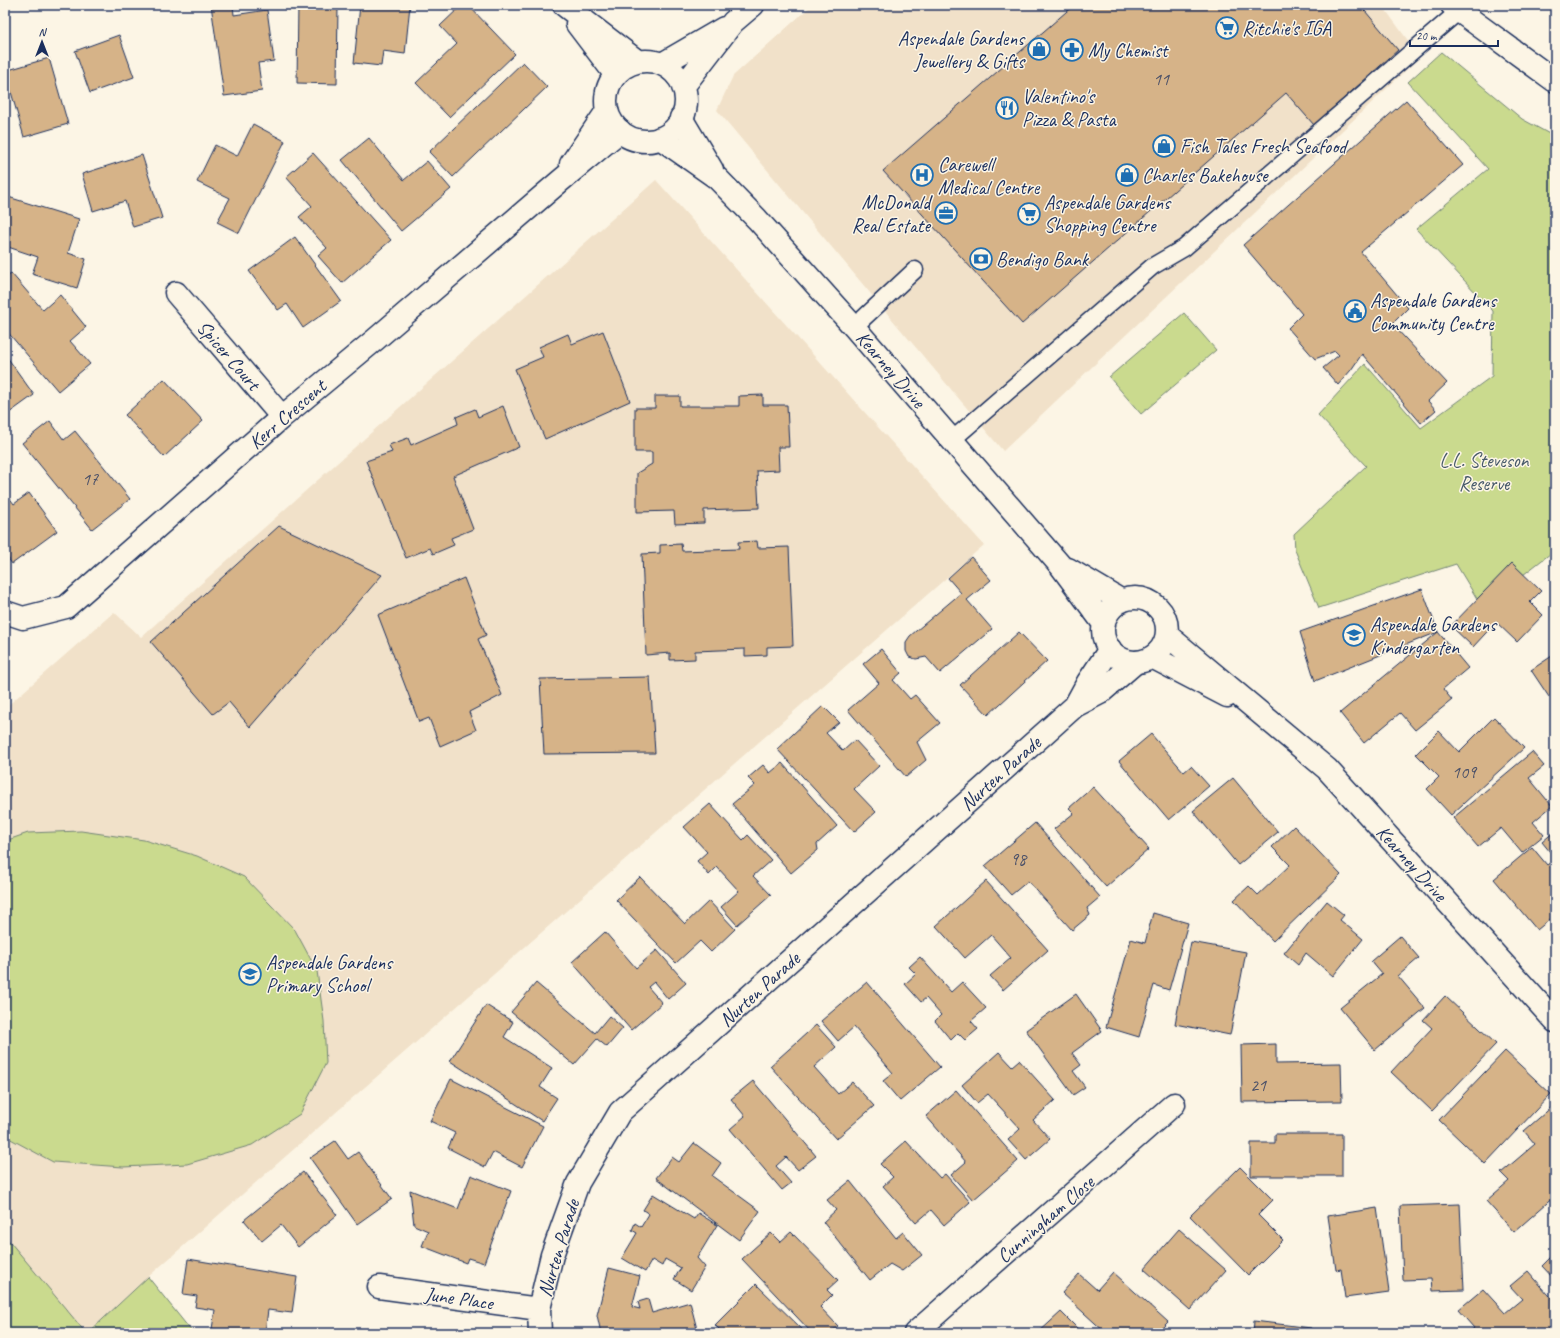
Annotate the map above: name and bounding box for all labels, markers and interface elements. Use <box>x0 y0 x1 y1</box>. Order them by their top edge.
supermarket icon: Ritchie's IGA <box>1214 15 1240 41</box>
place label: Ritchie's IGA <box>1242 16 1332 41</box>
north arrow <box>22 22 62 62</box>
scale bar <box>1410 22 1498 48</box>
text: N <box>39 25 48 39</box>
place label: Aspendale Gardens Jewellery & Gifts <box>898 26 1026 74</box>
text: 20 m <box>1416 28 1438 44</box>
shop icon: Aspendale Gardens Jewellery & Gifts <box>1026 36 1052 62</box>
pharmacy icon: My Chemist <box>1059 37 1085 63</box>
place label: My Chemist <box>1088 38 1170 63</box>
house number: 11 <box>1153 68 1170 90</box>
place label: Valentino's Pizza & Pasta <box>1022 84 1117 132</box>
restaurant icon: Valentino's Pizza & Pasta <box>994 95 1020 121</box>
shop icon: Fish Tales Fresh Seafood <box>1151 133 1177 159</box>
place label: Fish Tales Fresh Seafood <box>1180 134 1349 159</box>
place label: Carewell Medical Centre <box>938 152 1041 200</box>
hospital icon: Carewell Medical Centre <box>909 162 935 188</box>
shop icon: Charles Bakehouse <box>1114 162 1140 188</box>
place label: Charles Bakehouse <box>1142 163 1269 188</box>
place label: McDonald Real Estate <box>851 190 933 238</box>
place label: Aspendale Gardens Shopping Centre <box>1044 190 1172 238</box>
office icon: McDonald Real Estate <box>933 200 959 226</box>
supermarket icon: Aspendale Gardens Shopping Centre <box>1016 201 1042 227</box>
bank icon: Bendigo Bank <box>968 246 994 272</box>
place label: Bendigo Bank <box>996 247 1090 272</box>
place label: Aspendale Gardens Community Centre <box>1370 288 1498 336</box>
public building icon: Aspendale Gardens Community Centre <box>1342 298 1368 324</box>
street label: Spicer Court <box>192 315 267 397</box>
street label: Kearney Drive <box>850 326 932 414</box>
street label: Kerr Crescent <box>244 372 333 455</box>
park label: L.L. Steveson Reserve <box>1439 448 1530 496</box>
house number: 17 <box>82 468 99 490</box>
place label: Aspendale Gardens Kindergarten <box>1370 612 1498 660</box>
school or university icon: Aspendale Gardens Kindergarten <box>1341 622 1367 648</box>
street label: Nurten Parade <box>955 729 1047 816</box>
house number: 109 <box>1452 761 1478 783</box>
street label: Kearney Drive <box>1371 820 1453 908</box>
house number: 98 <box>1010 848 1028 870</box>
street label: Nurten Parade <box>714 945 806 1032</box>
place label: Aspendale Gardens Primary School <box>266 950 394 998</box>
school or university icon: Aspendale Gardens Primary School <box>237 961 263 987</box>
house number: 21 <box>1250 1074 1267 1096</box>
street label: Cunningham Close <box>991 1169 1100 1269</box>
street label: Nurten Parade <box>532 1195 586 1300</box>
street label: June Place <box>422 1281 496 1316</box>

